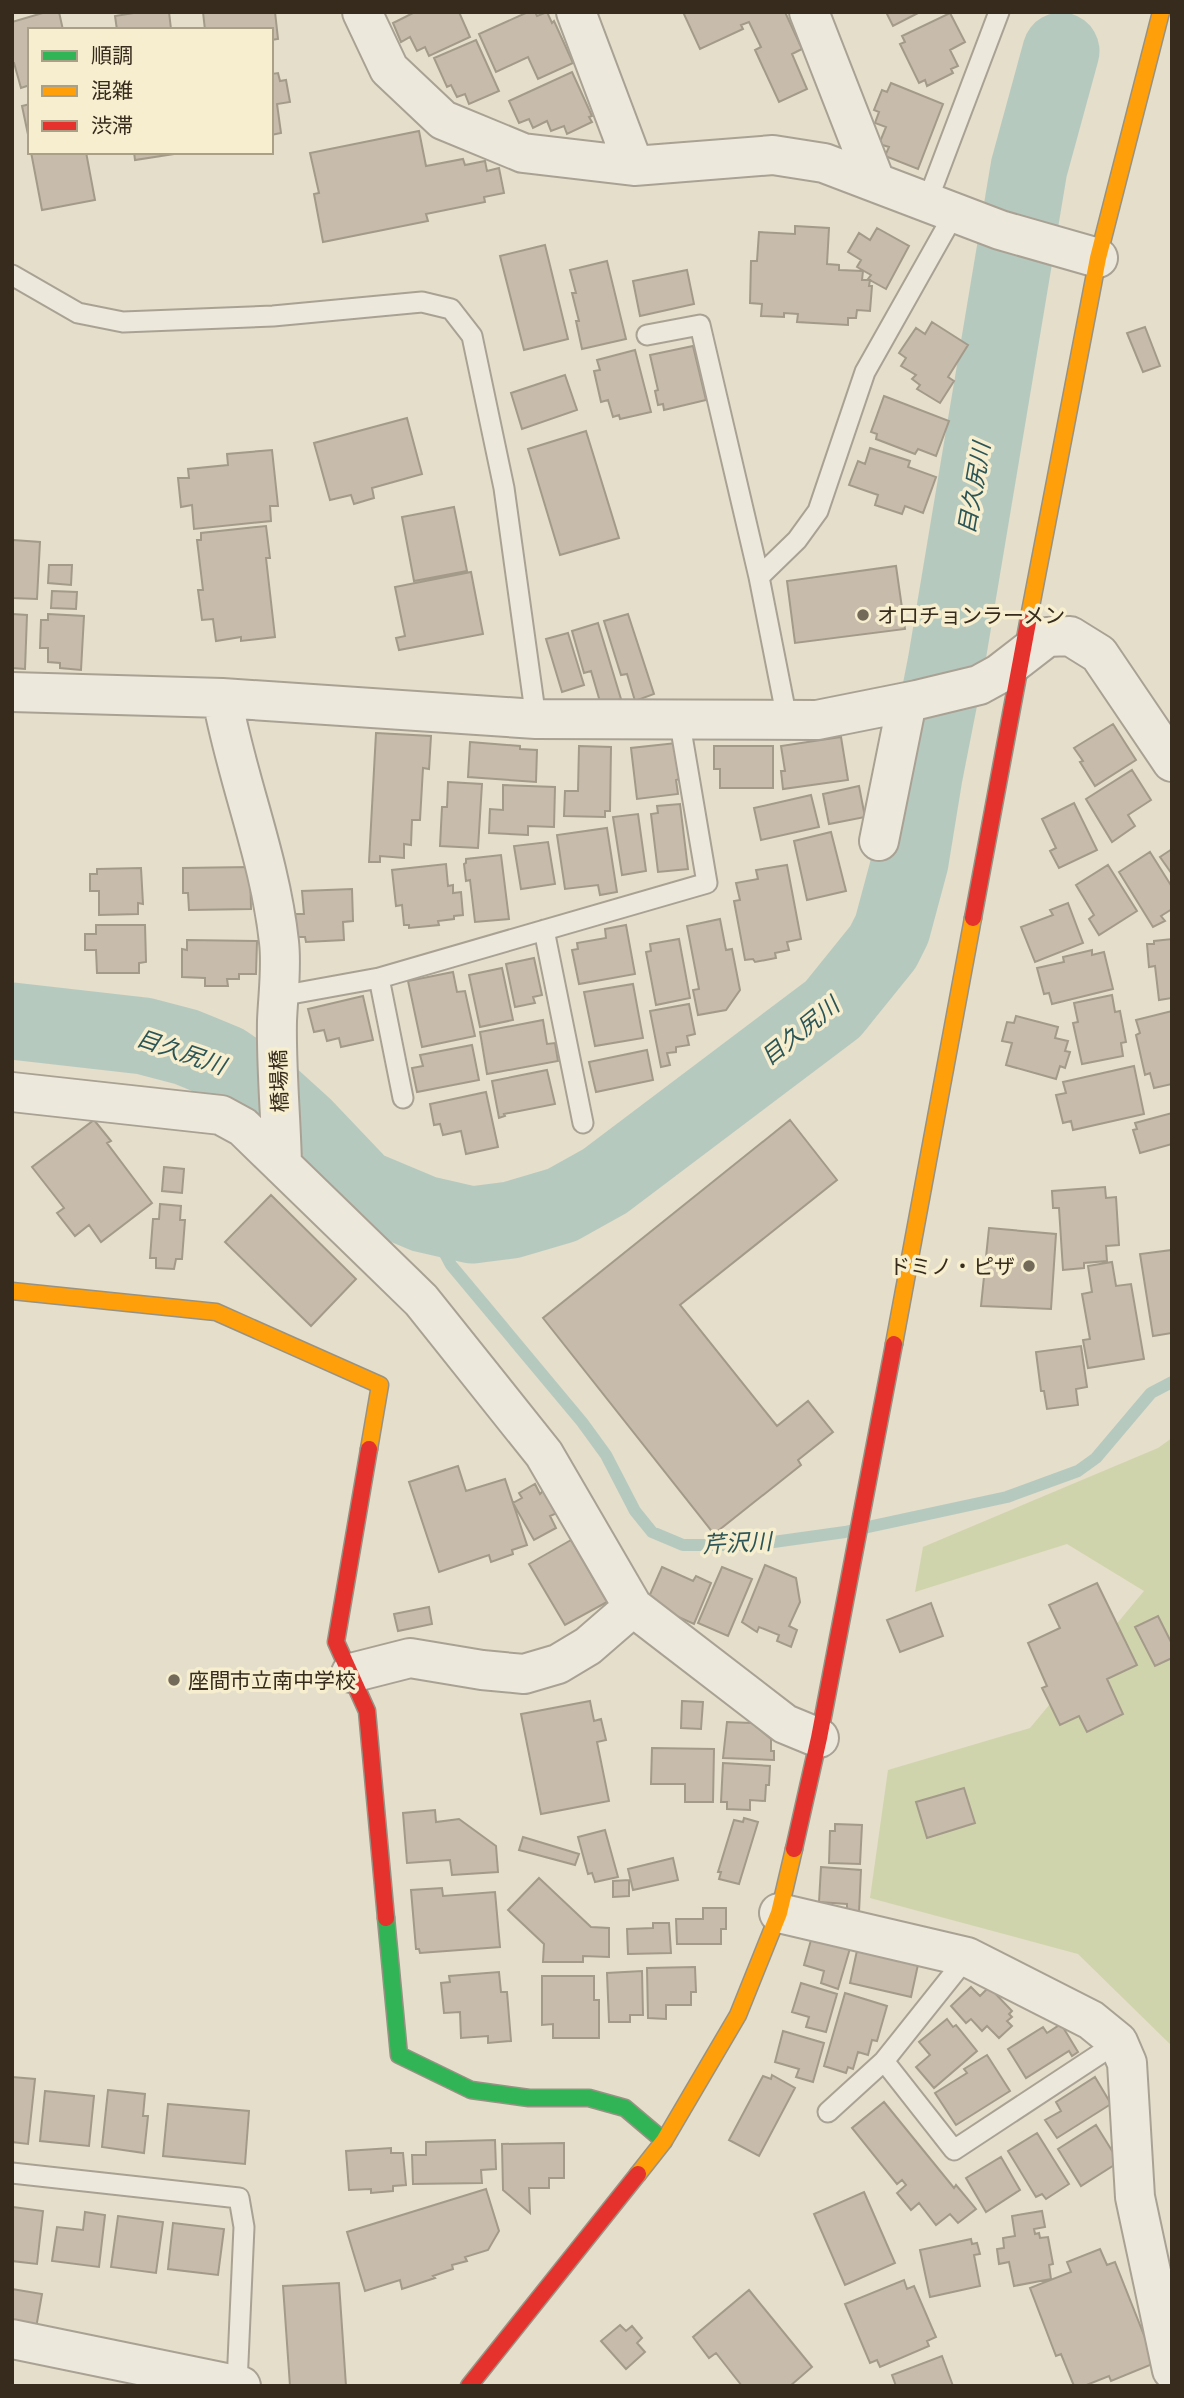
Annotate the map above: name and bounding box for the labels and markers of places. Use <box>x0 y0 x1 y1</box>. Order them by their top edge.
place label: オロチョンラーメン <box>877 603 1065 628</box>
marker: オロチョンラーメン <box>855 607 871 623</box>
place label: ドミノ・ピザ <box>889 1254 1015 1279</box>
marker: ドミノ・ピザ <box>1021 1258 1037 1274</box>
place label: 座間市立南中学校 <box>188 1668 356 1693</box>
marker: 座間市立南中学校 <box>166 1672 182 1688</box>

